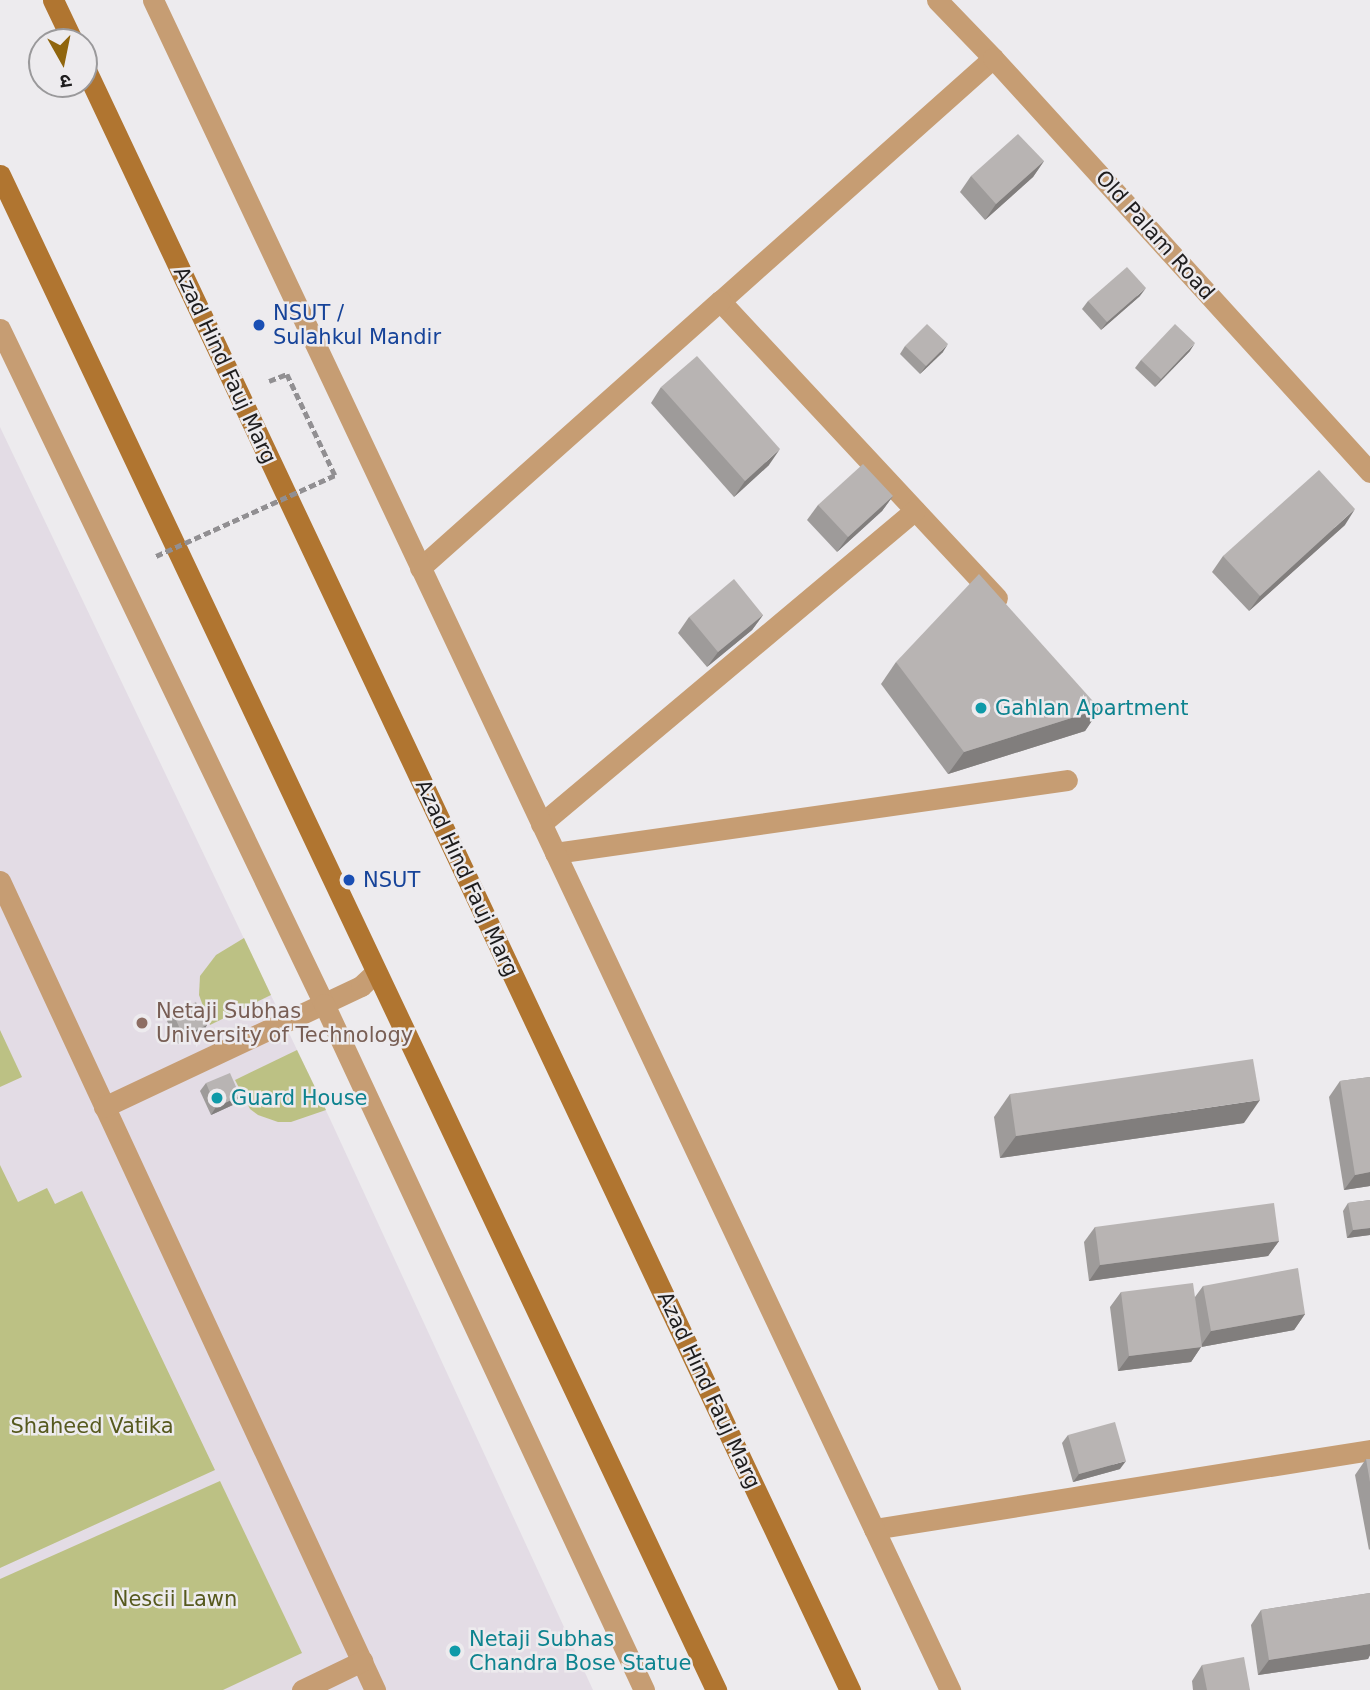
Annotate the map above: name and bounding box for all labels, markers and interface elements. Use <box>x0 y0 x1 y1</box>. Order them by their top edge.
north arrow <box>28 28 98 98</box>
text: उ <box>59 70 73 94</box>
street label: Old Palam Road <box>1090 165 1220 305</box>
street label: Azad Hind Fauj Marg <box>168 262 282 468</box>
place label: NSUT / Sulahkul Mandir <box>273 300 441 350</box>
marker: NSUT / Sulahkul Mandir <box>251 317 267 333</box>
place label: Gahlan Apartment <box>995 695 1188 721</box>
marker: Gahlan Apartment <box>973 700 989 716</box>
street label: Azad Hind Fauj Marg <box>410 775 524 981</box>
place label: NSUT <box>363 867 420 893</box>
marker: NSUT <box>341 872 357 888</box>
place label: Netaji Subhas University of Technology <box>156 998 413 1048</box>
marker: Netaji Subhas University of Technology <box>134 1015 150 1031</box>
place label: Guard House <box>231 1085 368 1111</box>
marker: Guard House <box>209 1090 225 1106</box>
street label: Azad Hind Fauj Marg <box>652 1287 766 1493</box>
park label: Shaheed Vatika <box>11 1413 173 1439</box>
park label: Nescii Lawn <box>113 1586 237 1612</box>
place label: Netaji Subhas Chandra Bose Statue <box>469 1626 691 1676</box>
marker: Netaji Subhas Chandra Bose Statue <box>447 1643 463 1659</box>

